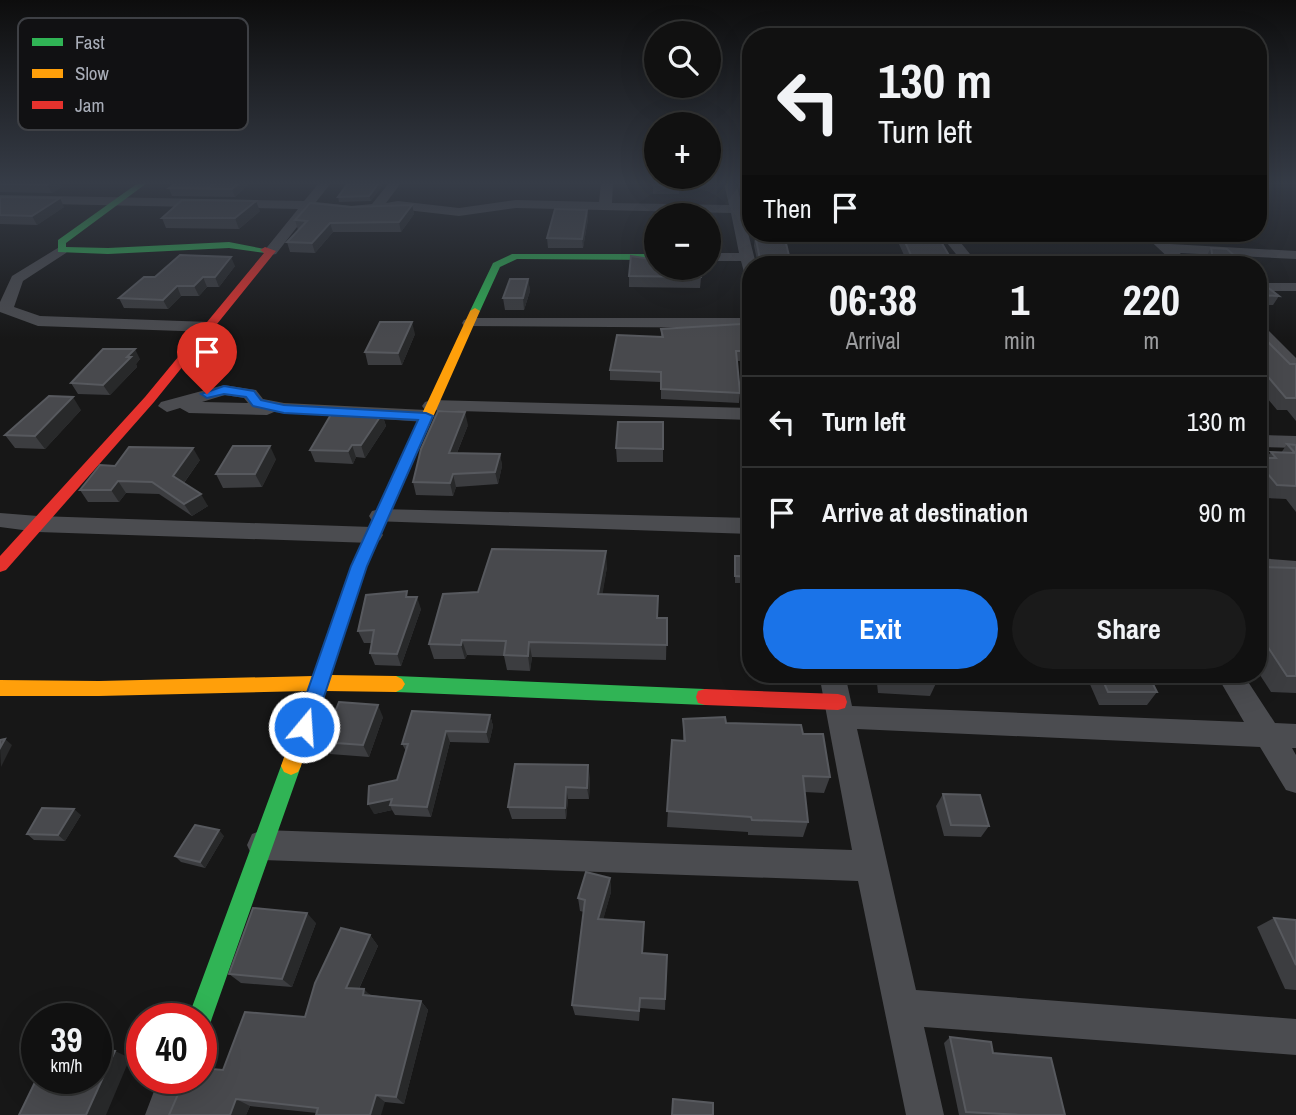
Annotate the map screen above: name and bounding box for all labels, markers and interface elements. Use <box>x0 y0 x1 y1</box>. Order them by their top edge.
legend <box>18 18 248 130</box>
map controls <box>644 21 721 280</box>
button: search <box>644 21 721 98</box>
text: Fast <box>75 29 105 55</box>
text: 130 m <box>878 47 992 113</box>
icon: left <box>763 56 854 147</box>
text: Slow <box>75 60 110 86</box>
text: Jam <box>75 92 104 118</box>
text: Turn left <box>878 110 972 153</box>
button: + <box>644 112 721 189</box>
icon: arrive <box>826 189 864 227</box>
text: Then <box>763 191 812 226</box>
button: − <box>644 203 721 280</box>
text: 06:38 <box>829 272 917 328</box>
text: 1 <box>1010 272 1029 328</box>
text: 220 <box>1123 272 1180 328</box>
pin <box>177 322 237 394</box>
text: Arrival <box>846 325 900 356</box>
text: min <box>1004 325 1036 356</box>
text: m <box>1143 325 1159 356</box>
icon: arrive <box>188 333 226 371</box>
icon: left <box>763 403 801 441</box>
text: Turn left <box>822 404 906 439</box>
text: 130 m <box>1187 404 1246 439</box>
icon: arrive <box>763 494 801 532</box>
text: Arrive at destination <box>822 495 1028 530</box>
text: 90 m <box>1199 495 1246 530</box>
button: Exit <box>763 589 998 669</box>
button: Share <box>1012 589 1246 669</box>
position arrow <box>267 690 341 764</box>
speed limit sign: 40 <box>126 1003 217 1094</box>
text: 39 <box>51 1016 82 1063</box>
text: km/h <box>51 1053 83 1078</box>

